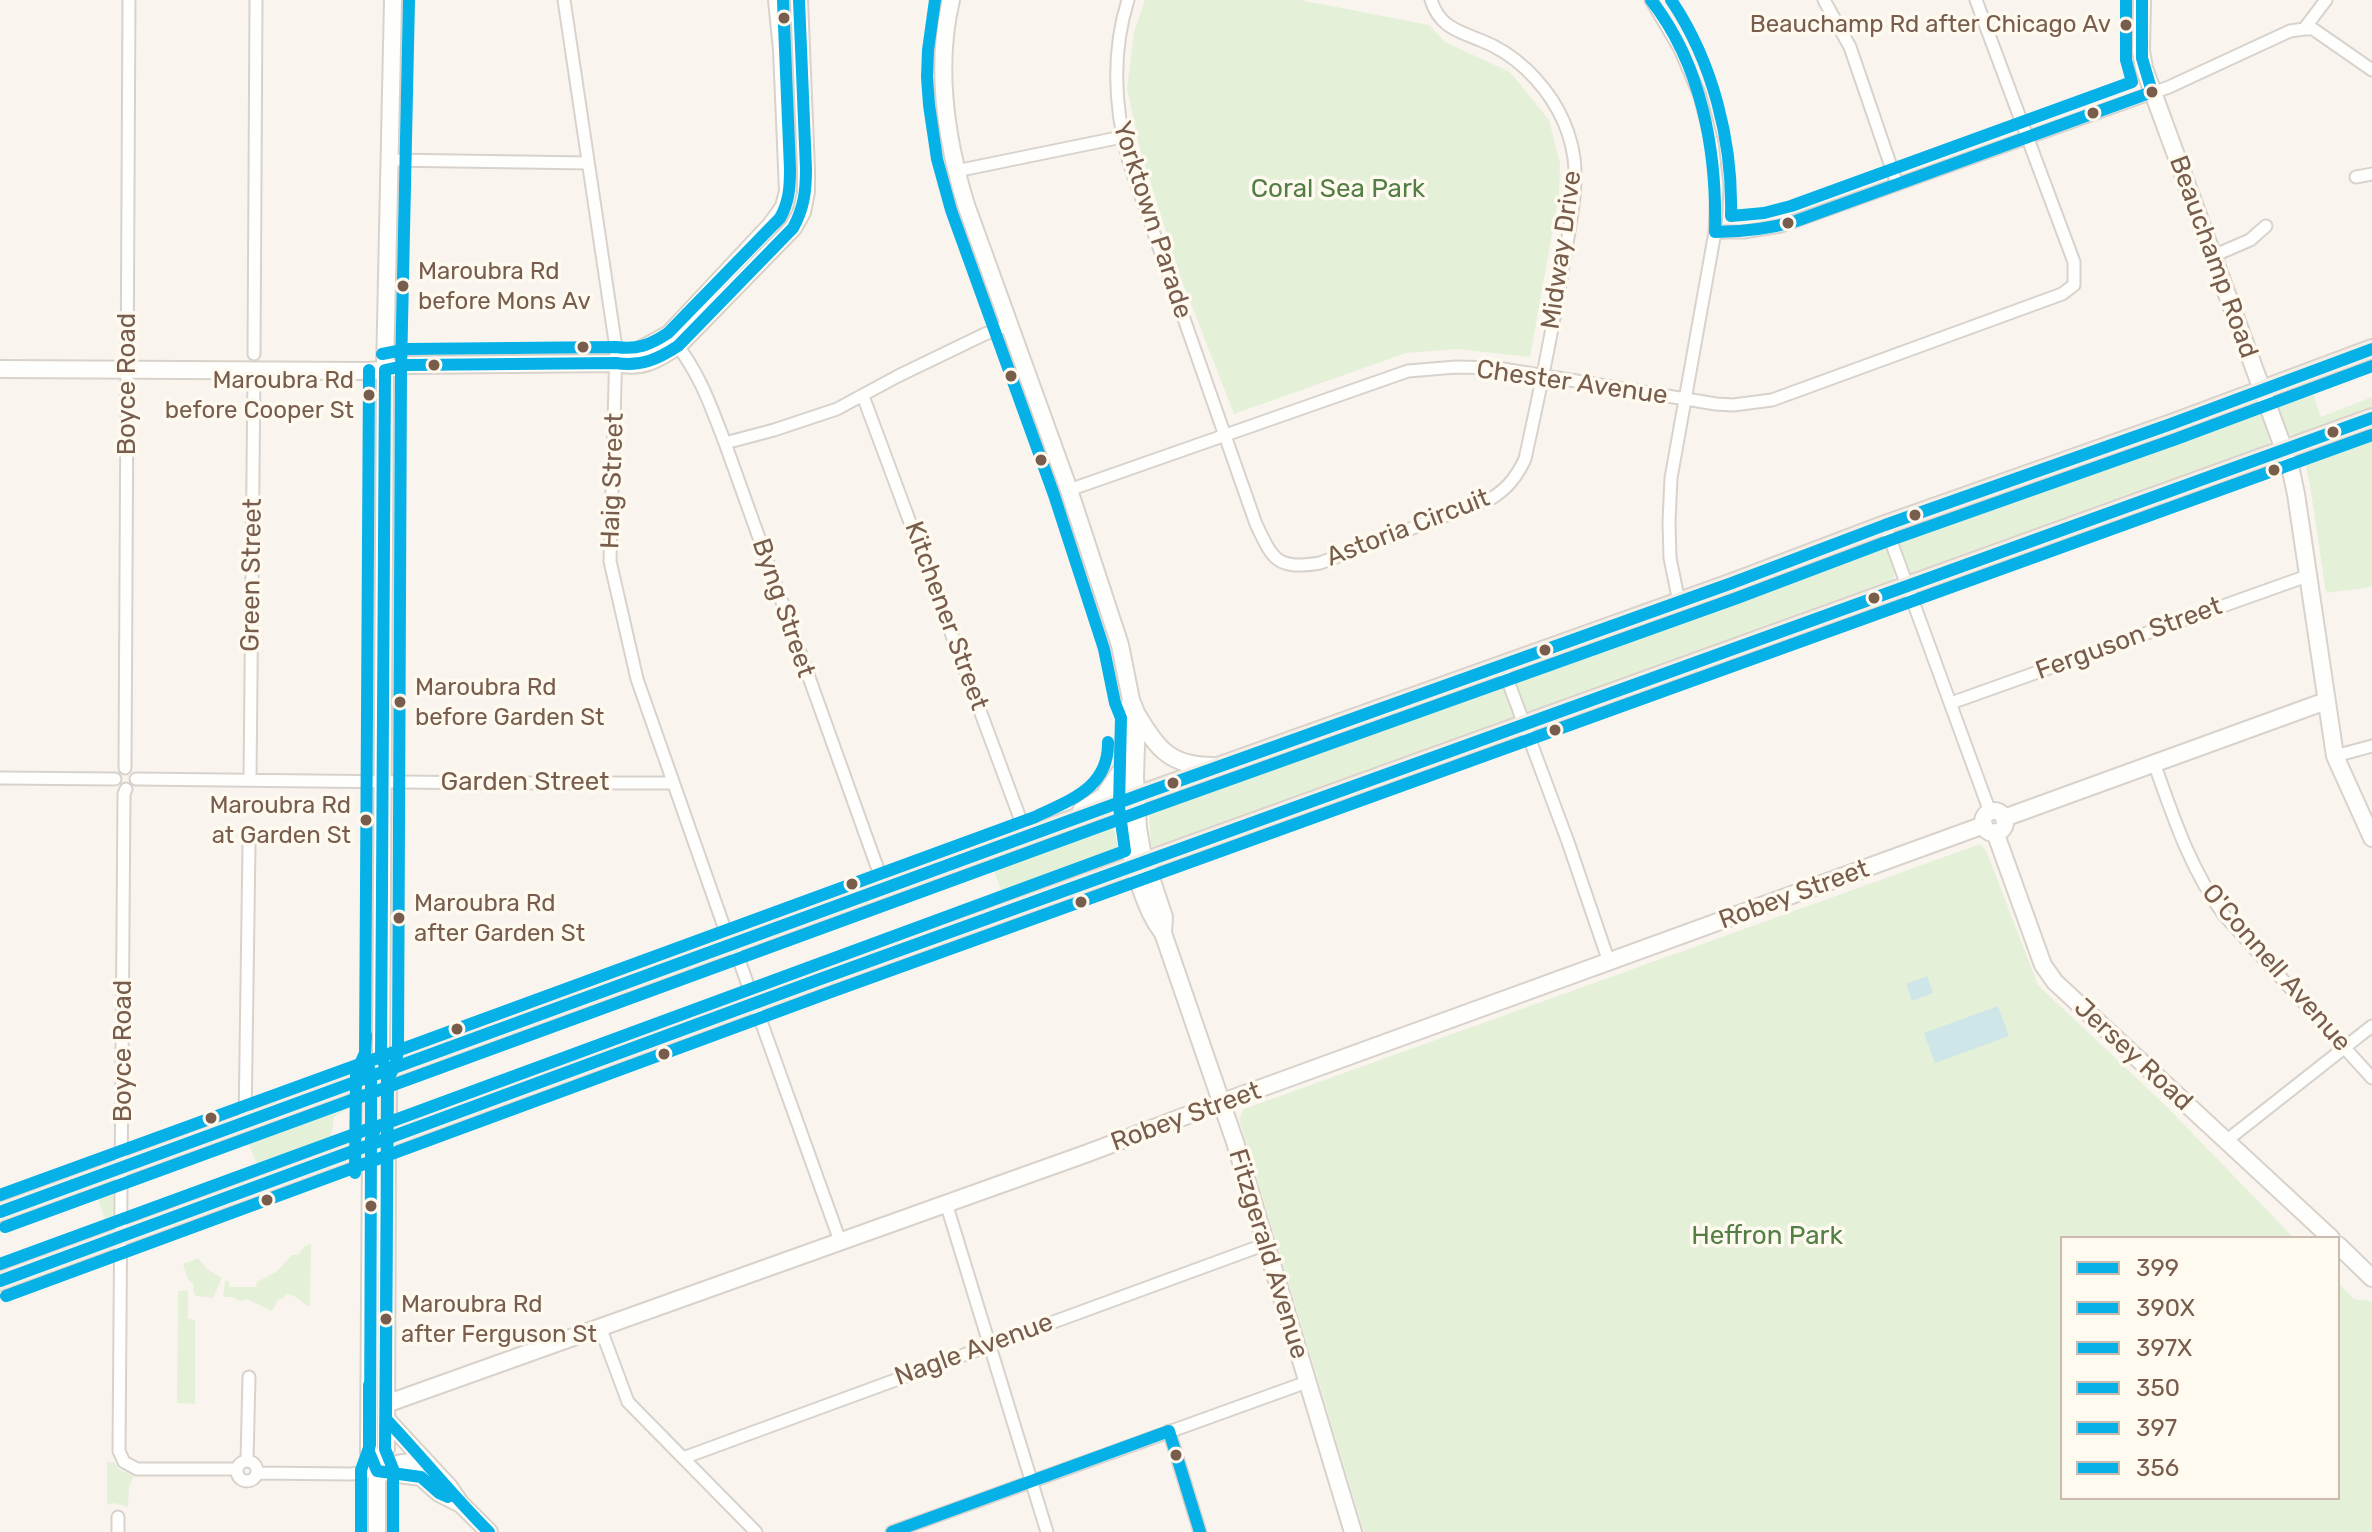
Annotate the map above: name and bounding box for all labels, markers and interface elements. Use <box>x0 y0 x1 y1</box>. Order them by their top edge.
unlabelled marker <box>776 10 792 26</box>
place label: Beauchamp Rd after Chicago Av <box>1750 11 2111 39</box>
marker: Beauchamp Rd after Chicago Av <box>2118 17 2134 33</box>
unlabelled marker <box>2144 84 2160 100</box>
unlabelled marker <box>2085 105 2101 121</box>
street label: Yorktown Parade <box>1105 118 1199 322</box>
street label: Beauchamp Road <box>2162 152 2264 362</box>
street label: Midway Drive <box>1535 169 1589 331</box>
park label: Coral Sea Park <box>1251 173 1425 205</box>
unlabelled marker <box>1780 215 1796 231</box>
place label: Maroubra Rd before Mons Av <box>418 258 591 314</box>
marker: Maroubra Rd before Mons Av <box>395 278 411 294</box>
street label: Boyce Road <box>111 313 143 455</box>
unlabelled marker <box>575 339 591 355</box>
street label: Chester Avenue <box>1474 354 1670 412</box>
unlabelled marker <box>426 357 442 373</box>
place label: Maroubra Rd before Cooper St <box>165 367 354 423</box>
unlabelled marker <box>1003 368 1019 384</box>
marker: Maroubra Rd before Cooper St <box>361 387 377 403</box>
street label: Haig Street <box>595 412 631 550</box>
unlabelled marker <box>2325 424 2341 440</box>
unlabelled marker <box>1033 452 1049 468</box>
unlabelled marker <box>2266 462 2282 478</box>
street label: Astoria Circuit <box>1322 483 1494 573</box>
street label: Green Street <box>235 498 269 652</box>
unlabelled marker <box>1907 507 1923 523</box>
street label: Kitchener Street <box>897 517 995 715</box>
street label: Byng Street <box>745 535 821 681</box>
unlabelled marker <box>1866 590 1882 606</box>
street label: Ferguson Street <box>2032 591 2226 687</box>
unlabelled marker <box>1537 642 1553 658</box>
place label: Maroubra Rd before Garden St <box>415 674 605 730</box>
marker: Maroubra Rd before Garden St <box>392 694 408 710</box>
unlabelled marker <box>1547 722 1563 738</box>
street label: Garden Street <box>441 766 609 798</box>
unlabelled marker <box>1165 775 1181 791</box>
place label: Maroubra Rd at Garden St <box>209 792 351 848</box>
marker: Maroubra Rd at Garden St <box>358 812 374 828</box>
street label: Robey Street <box>1715 853 1873 937</box>
unlabelled marker <box>844 876 860 892</box>
street label: O'Connell Avenue <box>2195 878 2357 1058</box>
place label: Maroubra Rd after Garden St <box>414 890 585 946</box>
unlabelled marker <box>1073 894 1089 910</box>
marker: Maroubra Rd after Garden St <box>391 910 407 926</box>
street label: Boyce Road <box>107 980 139 1122</box>
street label: Jersey Road <box>2067 992 2199 1118</box>
unlabelled marker <box>449 1021 465 1037</box>
unlabelled marker <box>656 1046 672 1062</box>
street label: Robey Street <box>1107 1075 1265 1159</box>
unlabelled marker <box>203 1110 219 1126</box>
street label: Fitzgerald Avenue <box>1221 1145 1315 1363</box>
unlabelled marker <box>259 1192 275 1208</box>
unlabelled marker <box>363 1198 379 1214</box>
park label: Heffron Park <box>1691 1220 1843 1252</box>
legend <box>2060 1236 2340 1500</box>
text: 399 <box>2136 1254 2179 1282</box>
place label: Maroubra Rd after Ferguson St <box>401 1291 597 1347</box>
text: 390X <box>2136 1294 2195 1322</box>
street label: Nagle Avenue <box>891 1307 1057 1393</box>
marker: Maroubra Rd after Ferguson St <box>378 1311 394 1327</box>
text: 397X <box>2136 1334 2192 1362</box>
text: 350 <box>2136 1374 2180 1402</box>
text: 397 <box>2136 1414 2177 1442</box>
unlabelled marker <box>1168 1447 1184 1463</box>
text: 356 <box>2136 1454 2179 1482</box>

